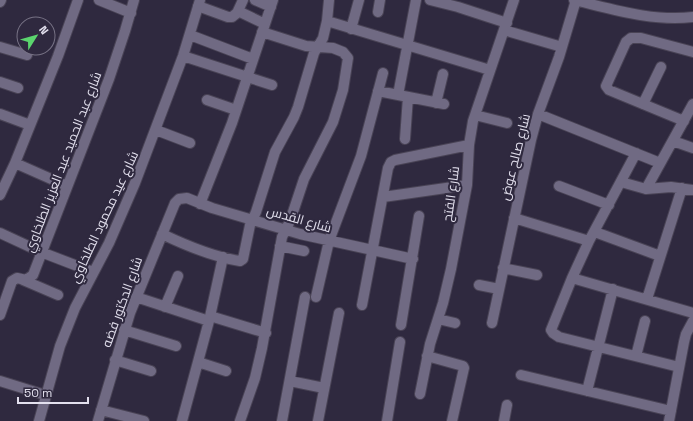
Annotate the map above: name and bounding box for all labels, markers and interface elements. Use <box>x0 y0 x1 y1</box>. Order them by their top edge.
north arrow <box>16 16 56 56</box>
text: N <box>36 23 52 37</box>
street label: شارع عبد الحميد عبد العزيز الطلخاوي <box>21 69 107 255</box>
street label: شارع صالح عوض <box>496 112 534 202</box>
street label: شارع عيد محمود الطلخاوي <box>66 148 144 287</box>
street label: شارع الفتح <box>439 165 463 223</box>
street label: شارع القدس <box>265 202 333 236</box>
street label: شارع الدكتور فضه <box>98 254 146 350</box>
scale bar <box>18 379 88 405</box>
text: 50 m <box>24 385 52 401</box>

